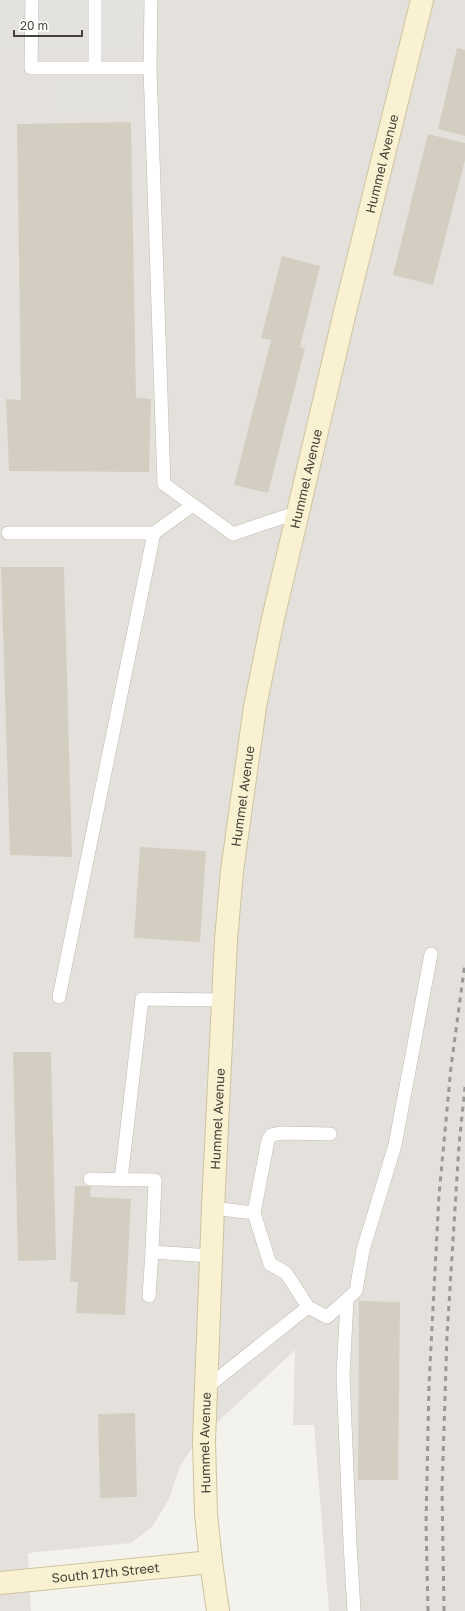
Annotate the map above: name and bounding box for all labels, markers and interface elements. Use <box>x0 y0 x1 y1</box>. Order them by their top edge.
scale bar <box>14 12 82 38</box>
text: 20 m <box>20 18 48 33</box>
street label: Hummel Avenue <box>362 112 402 215</box>
street label: Hummel Avenue <box>286 427 325 530</box>
street label: Hummel Avenue <box>227 745 257 848</box>
street label: Hummel Avenue <box>207 1068 228 1170</box>
street label: Hummel Avenue <box>196 1392 214 1494</box>
street label: South 17th Street <box>51 1559 160 1586</box>

